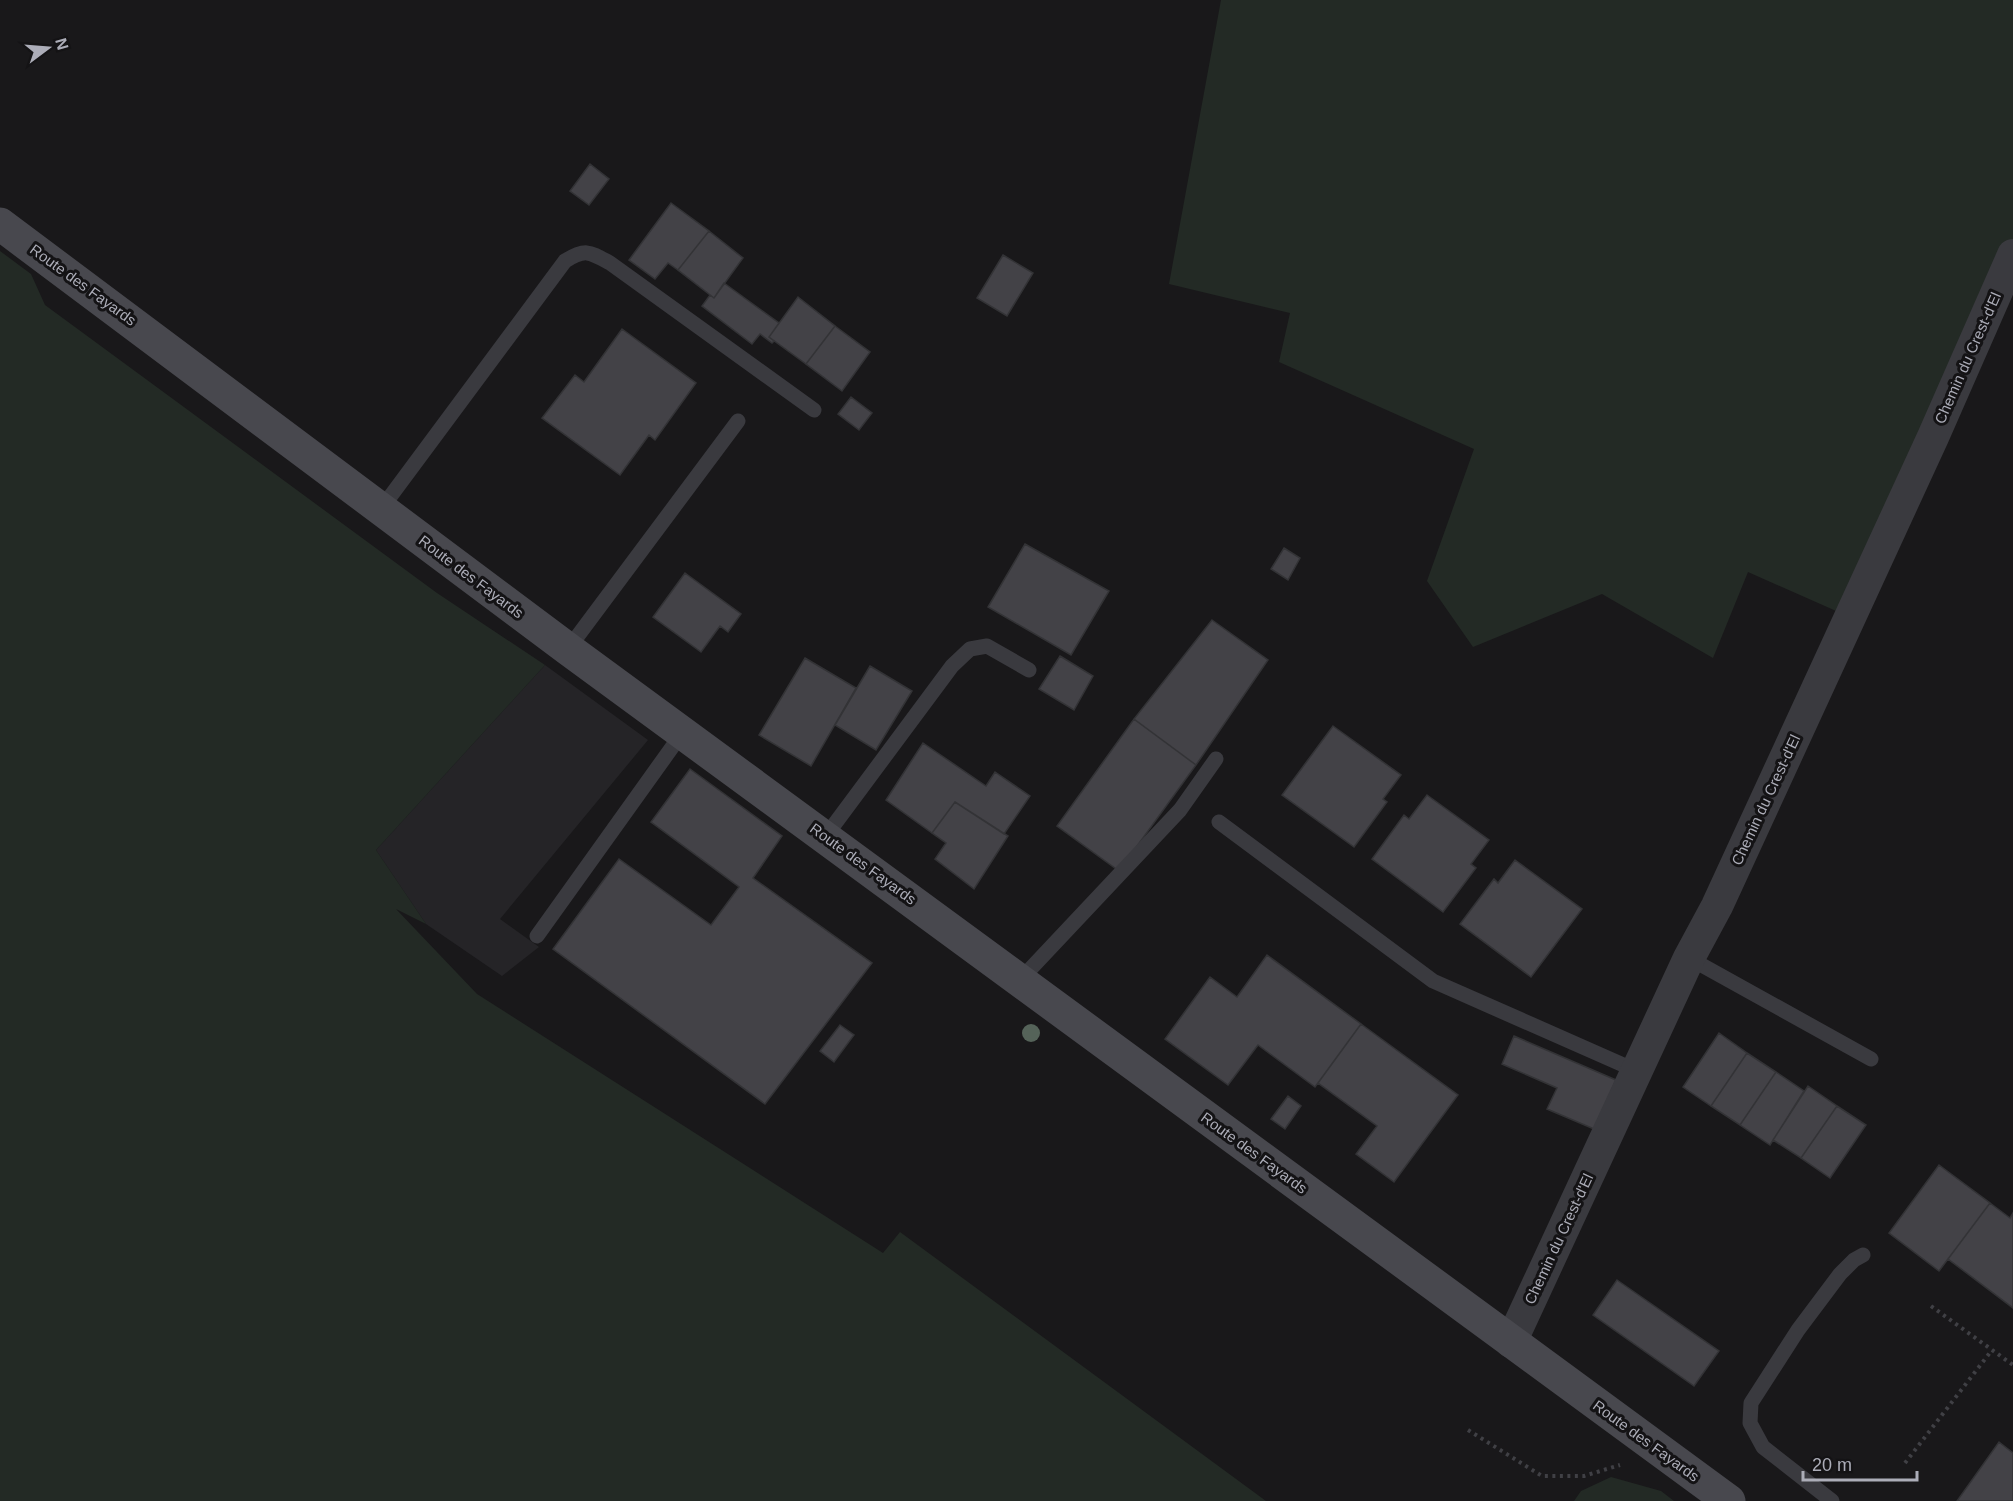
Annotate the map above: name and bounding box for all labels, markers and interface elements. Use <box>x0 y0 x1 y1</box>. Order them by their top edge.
north arrow <box>18 18 78 78</box>
text: N <box>52 36 72 52</box>
street label: Route des Fayards <box>27 240 140 329</box>
street label: Chemin du Crest-d'El <box>1931 289 2004 426</box>
street label: Route des Fayards <box>416 532 527 622</box>
street label: Chemin du Crest-d'El <box>1728 732 1803 868</box>
street label: Route des Fayards <box>807 819 920 908</box>
street label: Route des Fayards <box>1198 1108 1311 1197</box>
street label: Chemin du Crest-d'El <box>1521 1171 1596 1307</box>
street label: Route des Fayards <box>1590 1396 1703 1485</box>
scale bar <box>1803 1444 1917 1482</box>
text: 20 m <box>1812 1455 1852 1475</box>

